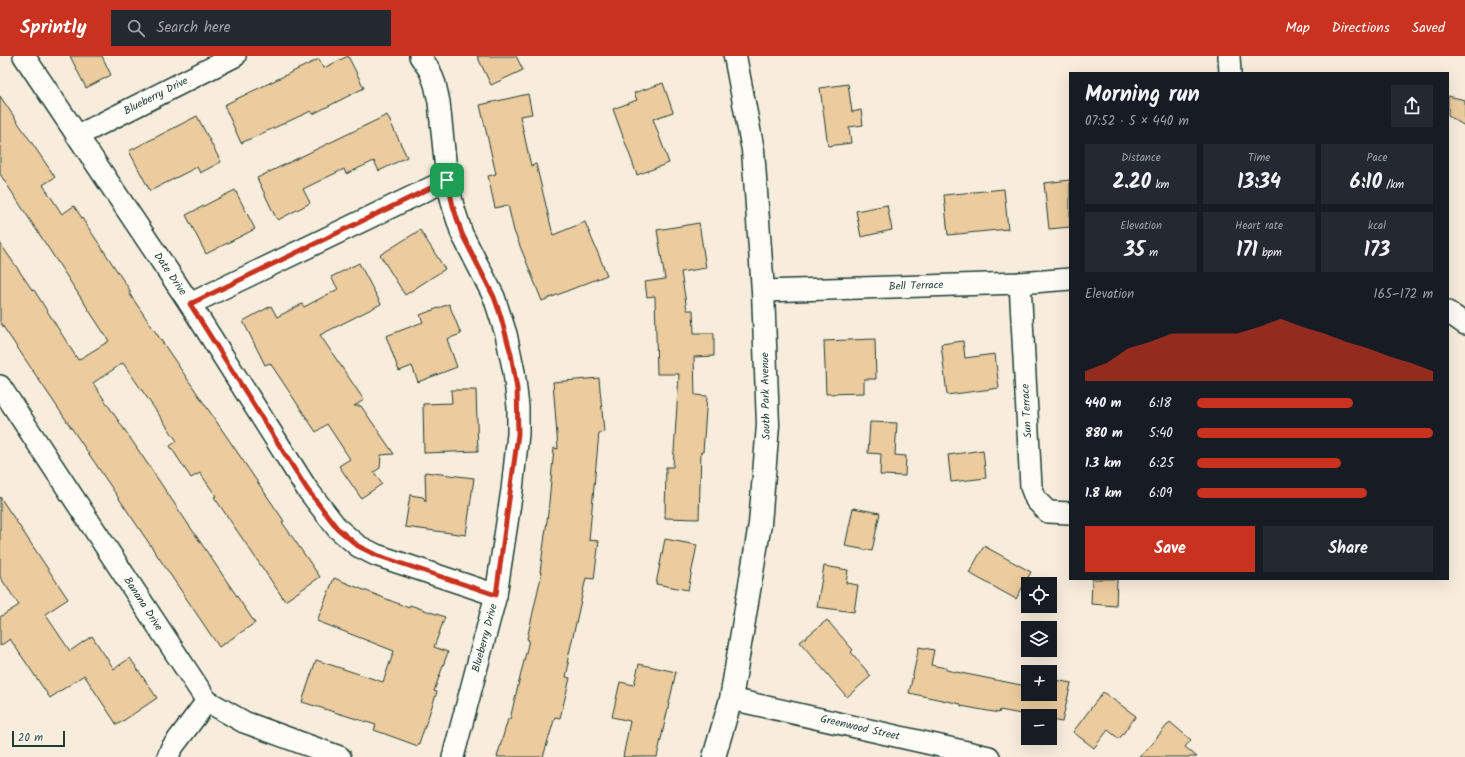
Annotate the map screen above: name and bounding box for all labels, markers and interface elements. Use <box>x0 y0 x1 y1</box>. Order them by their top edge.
search box <box>111 10 391 46</box>
text: Sprintly <box>20 13 87 43</box>
text: Search here <box>157 16 231 40</box>
icon: search <box>125 17 147 39</box>
text: Map <box>1285 17 1310 39</box>
text: Directions <box>1332 17 1390 39</box>
text: Saved <box>1412 17 1445 39</box>
street label: Blueberry Drive <box>121 72 192 120</box>
text: Morning run <box>1085 78 1200 113</box>
button: share <box>1391 85 1433 127</box>
text: 07:52 · 5 × 440 m <box>1085 111 1189 132</box>
text: Distance <box>1121 149 1161 167</box>
text: Time <box>1248 149 1270 167</box>
text: Pace <box>1367 149 1387 167</box>
pin <box>430 163 464 197</box>
text: 2.20 <box>1113 167 1151 199</box>
text: 13:34 <box>1237 167 1281 199</box>
text: 6:10 <box>1350 167 1382 199</box>
icon: arrive <box>436 169 458 191</box>
text: km <box>1151 176 1169 194</box>
text: /km <box>1382 176 1404 194</box>
text: Elevation <box>1120 217 1162 235</box>
text: Heart rate <box>1235 217 1283 235</box>
text: kcal <box>1368 217 1386 235</box>
text: 35 <box>1124 235 1145 267</box>
text: 171 <box>1236 235 1258 267</box>
text: 173 <box>1364 235 1390 267</box>
text: m <box>1145 244 1158 262</box>
text: bpm <box>1258 244 1282 262</box>
street label: Date Drive <box>149 249 191 299</box>
street label: Bell Terrace <box>888 276 944 296</box>
text: Elevation <box>1085 284 1134 305</box>
text: 165–172 m <box>1374 284 1433 305</box>
street label: South Park Avenue <box>756 352 776 440</box>
street label: Sun Terrace <box>1017 383 1037 439</box>
text: 440 m <box>1085 393 1122 414</box>
text: 6:18 <box>1149 393 1171 414</box>
text: 880 m <box>1085 423 1123 444</box>
text: 5:40 <box>1149 423 1173 444</box>
text: 1.3 km <box>1085 453 1121 474</box>
text: 6:25 <box>1149 453 1174 474</box>
text: 1.8 km <box>1085 483 1122 504</box>
text: 6:09 <box>1149 483 1172 504</box>
button: Save <box>1085 526 1255 572</box>
button: Share <box>1263 526 1433 572</box>
street label: Banana Drive <box>119 573 167 635</box>
map controls <box>1021 577 1057 745</box>
button: locate <box>1021 577 1057 613</box>
street label: Blueberry Drive <box>467 602 503 674</box>
button: layers <box>1021 621 1057 657</box>
button: + <box>1021 665 1057 701</box>
button: − <box>1021 709 1057 745</box>
street label: Greenwood Street <box>818 710 902 746</box>
scale bar <box>12 729 65 748</box>
text: 20 m <box>18 729 43 747</box>

